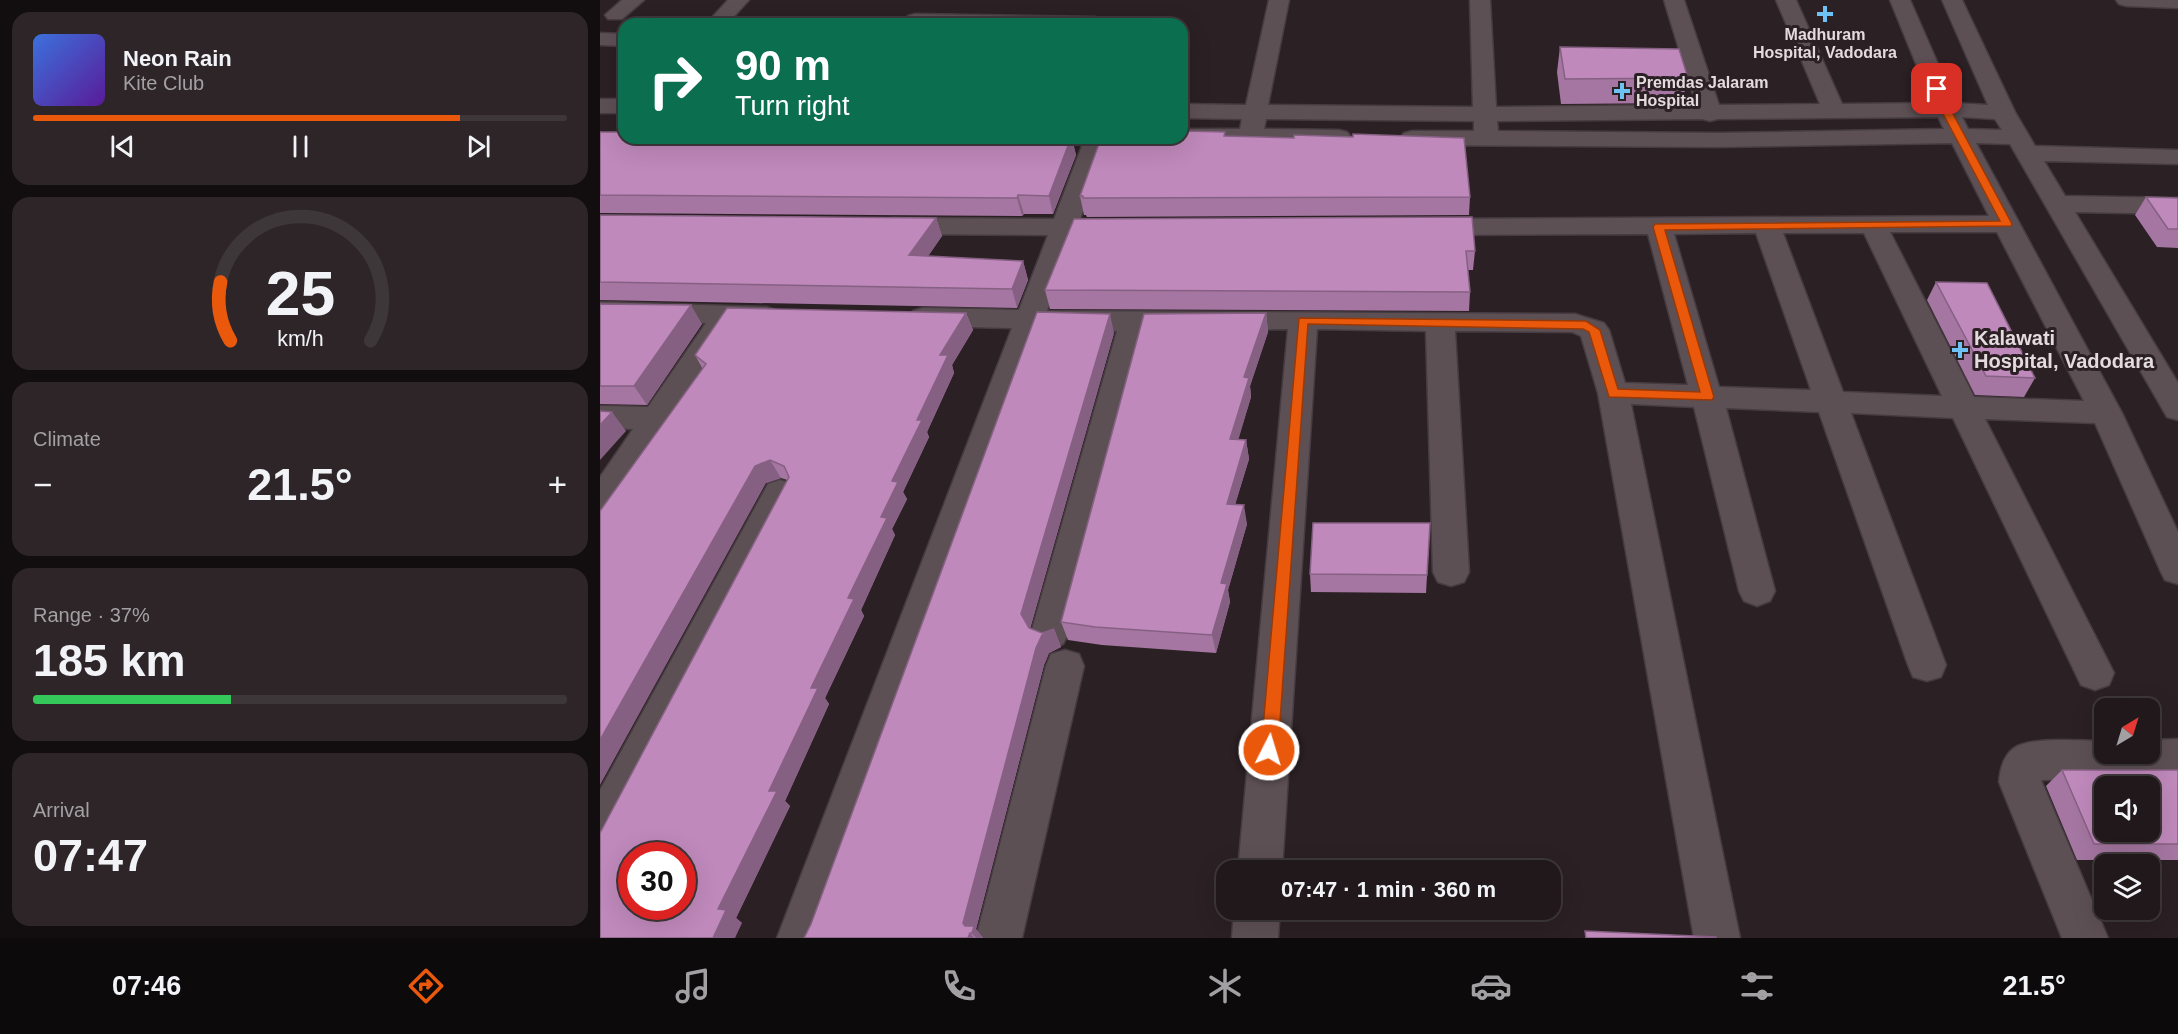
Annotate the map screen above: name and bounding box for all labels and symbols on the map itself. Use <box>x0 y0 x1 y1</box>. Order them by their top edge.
marker: Madhuram Hospital, Vadodara <box>1816 5 1834 23</box>
place label: Madhuram Hospital, Vadodara <box>1753 26 1897 61</box>
pin <box>1911 63 1962 114</box>
place label: Premdas Jalaram Hospital <box>1636 74 1769 109</box>
marker: Premdas Jalaram Hospital <box>1613 82 1631 100</box>
place label: Kalawati Hospital, Vadodara <box>1974 327 2155 372</box>
marker: Kalawati Hospital, Vadodara <box>1951 341 1969 359</box>
north arrow <box>2094 698 2160 764</box>
position arrow <box>1237 718 1301 782</box>
speed limit sign: 30 <box>618 842 696 920</box>

